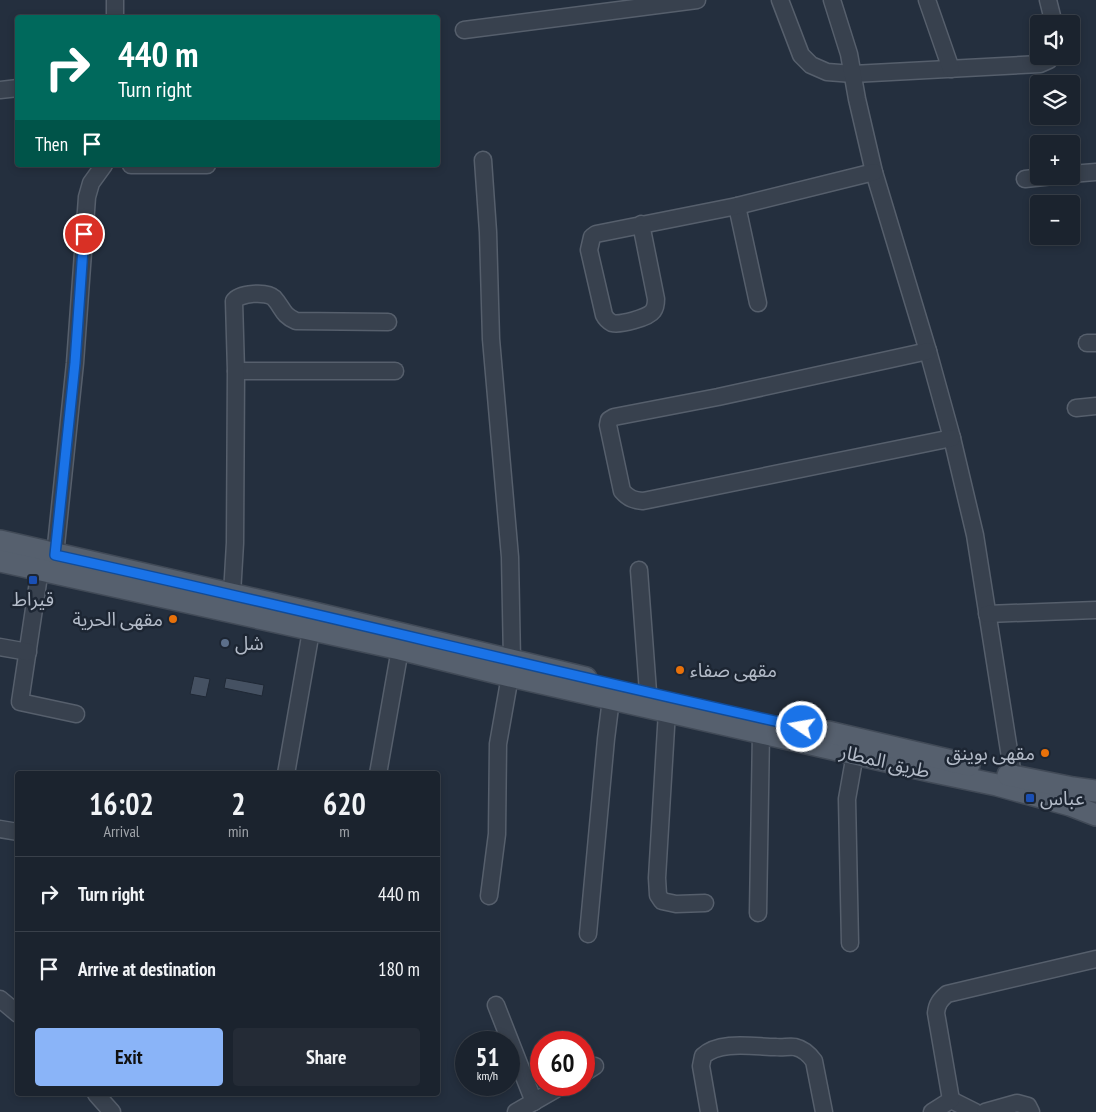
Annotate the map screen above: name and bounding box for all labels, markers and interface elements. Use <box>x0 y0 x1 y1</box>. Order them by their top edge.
map controls <box>1030 15 1080 245</box>
button: sound <box>1030 15 1080 65</box>
text: 440 m <box>118 31 199 77</box>
icon: right <box>35 35 100 100</box>
text: Turn right <box>118 75 192 103</box>
button: layers <box>1030 75 1080 125</box>
icon: arrive <box>78 130 106 158</box>
text: Then <box>35 132 68 156</box>
button: + <box>1030 135 1080 185</box>
button: − <box>1030 195 1080 245</box>
pin <box>63 213 105 255</box>
icon: arrive <box>70 220 98 248</box>
marker: قيراط <box>27 574 39 586</box>
place label: قيراط <box>12 587 54 611</box>
place label: مقهى الحرية <box>73 607 163 631</box>
marker: مقهى الحرية <box>167 613 179 625</box>
place label: شل <box>235 631 264 655</box>
marker: شل <box>219 637 231 649</box>
place label: مقهى صفاء <box>690 658 777 682</box>
marker: مقهى صفاء <box>674 664 686 676</box>
position arrow <box>775 700 827 752</box>
street label: طريق المطار <box>837 739 932 783</box>
place label: مقهى بوينق <box>946 741 1035 765</box>
marker: مقهى بوينق <box>1039 747 1051 759</box>
text: 16:02 <box>89 784 154 823</box>
text: 2 <box>231 784 246 823</box>
text: 620 <box>323 784 366 823</box>
place label: عباس <box>1040 786 1085 810</box>
marker: عباس <box>1024 792 1036 804</box>
text: Arrival <box>103 821 140 841</box>
text: min <box>228 821 249 841</box>
text: m <box>339 821 350 841</box>
icon: right <box>35 880 63 908</box>
text: Turn right <box>78 882 144 906</box>
text: 440 m <box>378 882 420 906</box>
icon: arrive <box>35 955 63 983</box>
text: Arrive at destination <box>78 957 216 981</box>
text: 180 m <box>378 957 420 981</box>
button: Exit <box>35 1028 223 1086</box>
button: Share <box>233 1028 420 1086</box>
speed limit sign: 60 <box>530 1031 595 1096</box>
text: 51 <box>476 1041 499 1073</box>
text: km/h <box>477 1068 498 1083</box>

